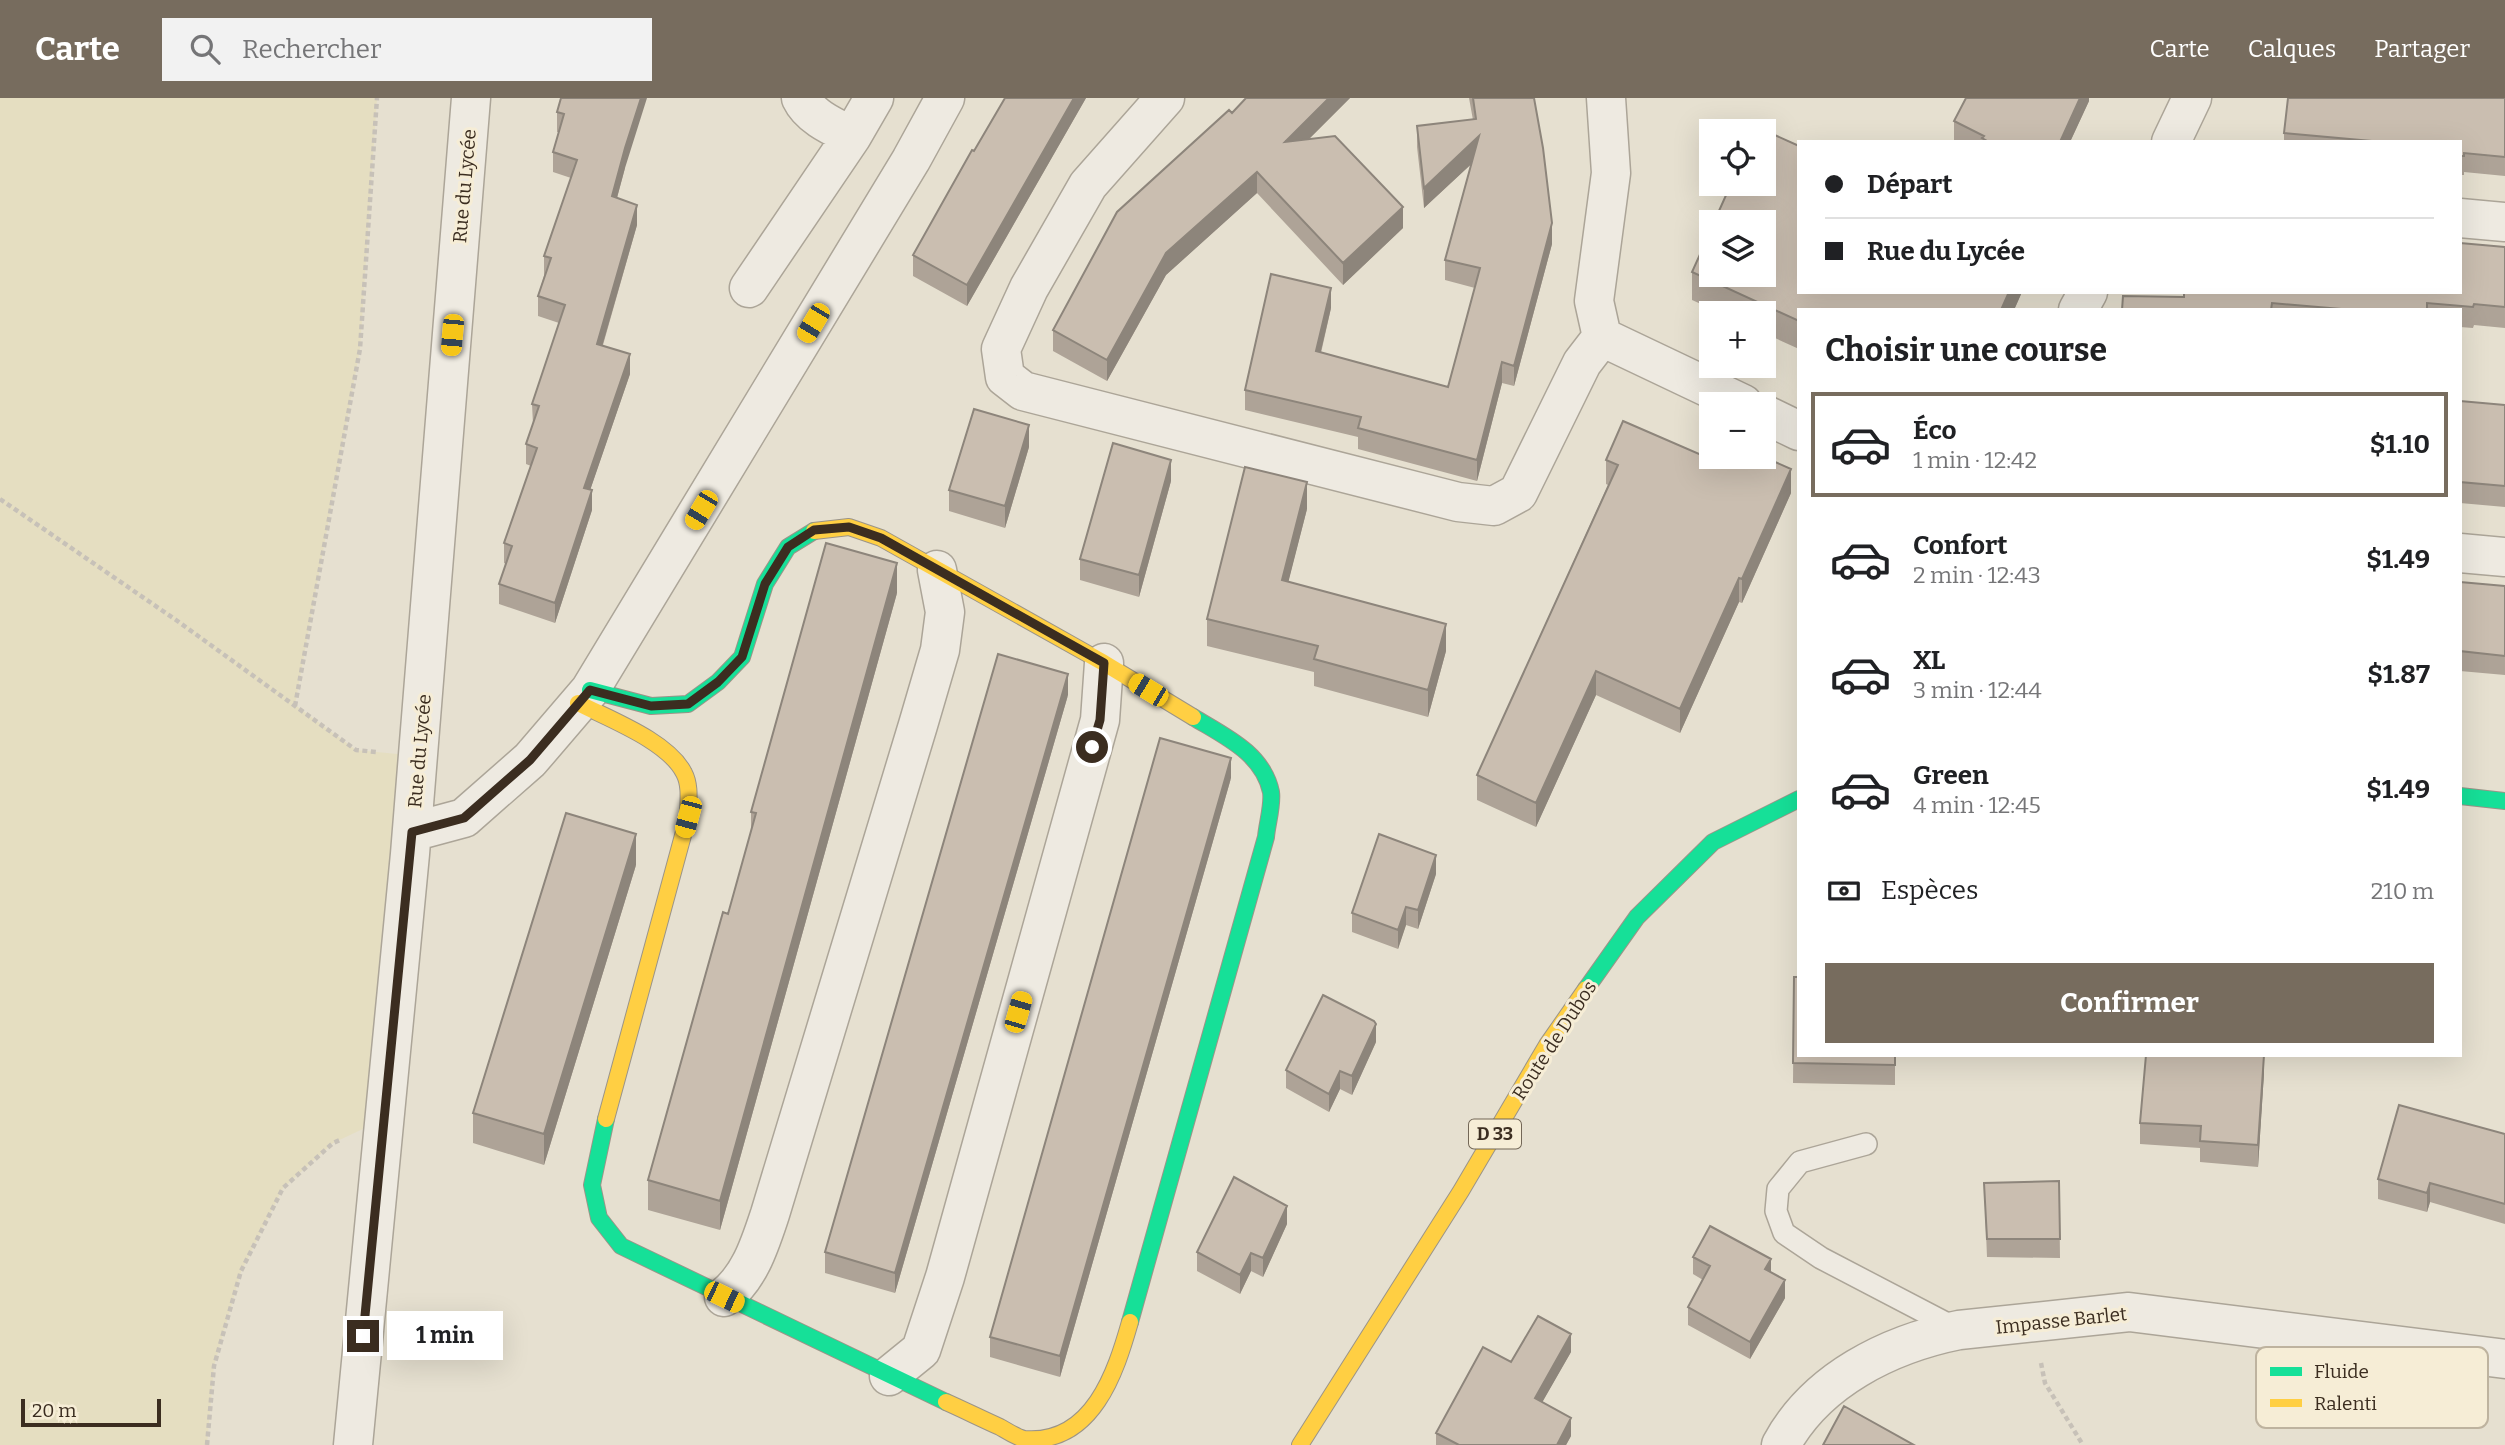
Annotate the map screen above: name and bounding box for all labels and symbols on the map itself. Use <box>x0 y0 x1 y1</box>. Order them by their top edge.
street label: Rue du Lycée <box>448 128 481 244</box>
car <box>794 300 833 346</box>
car <box>440 313 465 357</box>
car <box>682 487 721 533</box>
car <box>1125 670 1172 710</box>
street label: Rue du Lycée <box>403 693 436 809</box>
route start <box>1076 731 1108 763</box>
car <box>673 794 704 840</box>
street label: Route de Dubos <box>1507 976 1601 1104</box>
car <box>1003 989 1034 1035</box>
road number: D 33 <box>1469 1119 1521 1148</box>
car <box>701 1278 748 1316</box>
street label: Impasse Barlet <box>1994 1302 2128 1339</box>
callout: 1 min <box>388 1312 503 1360</box>
route end <box>347 1320 379 1352</box>
legend <box>2256 1347 2488 1428</box>
text: Fluide <box>2314 1360 2369 1383</box>
text: Ralenti <box>2314 1392 2377 1415</box>
scale bar <box>21 1396 161 1428</box>

